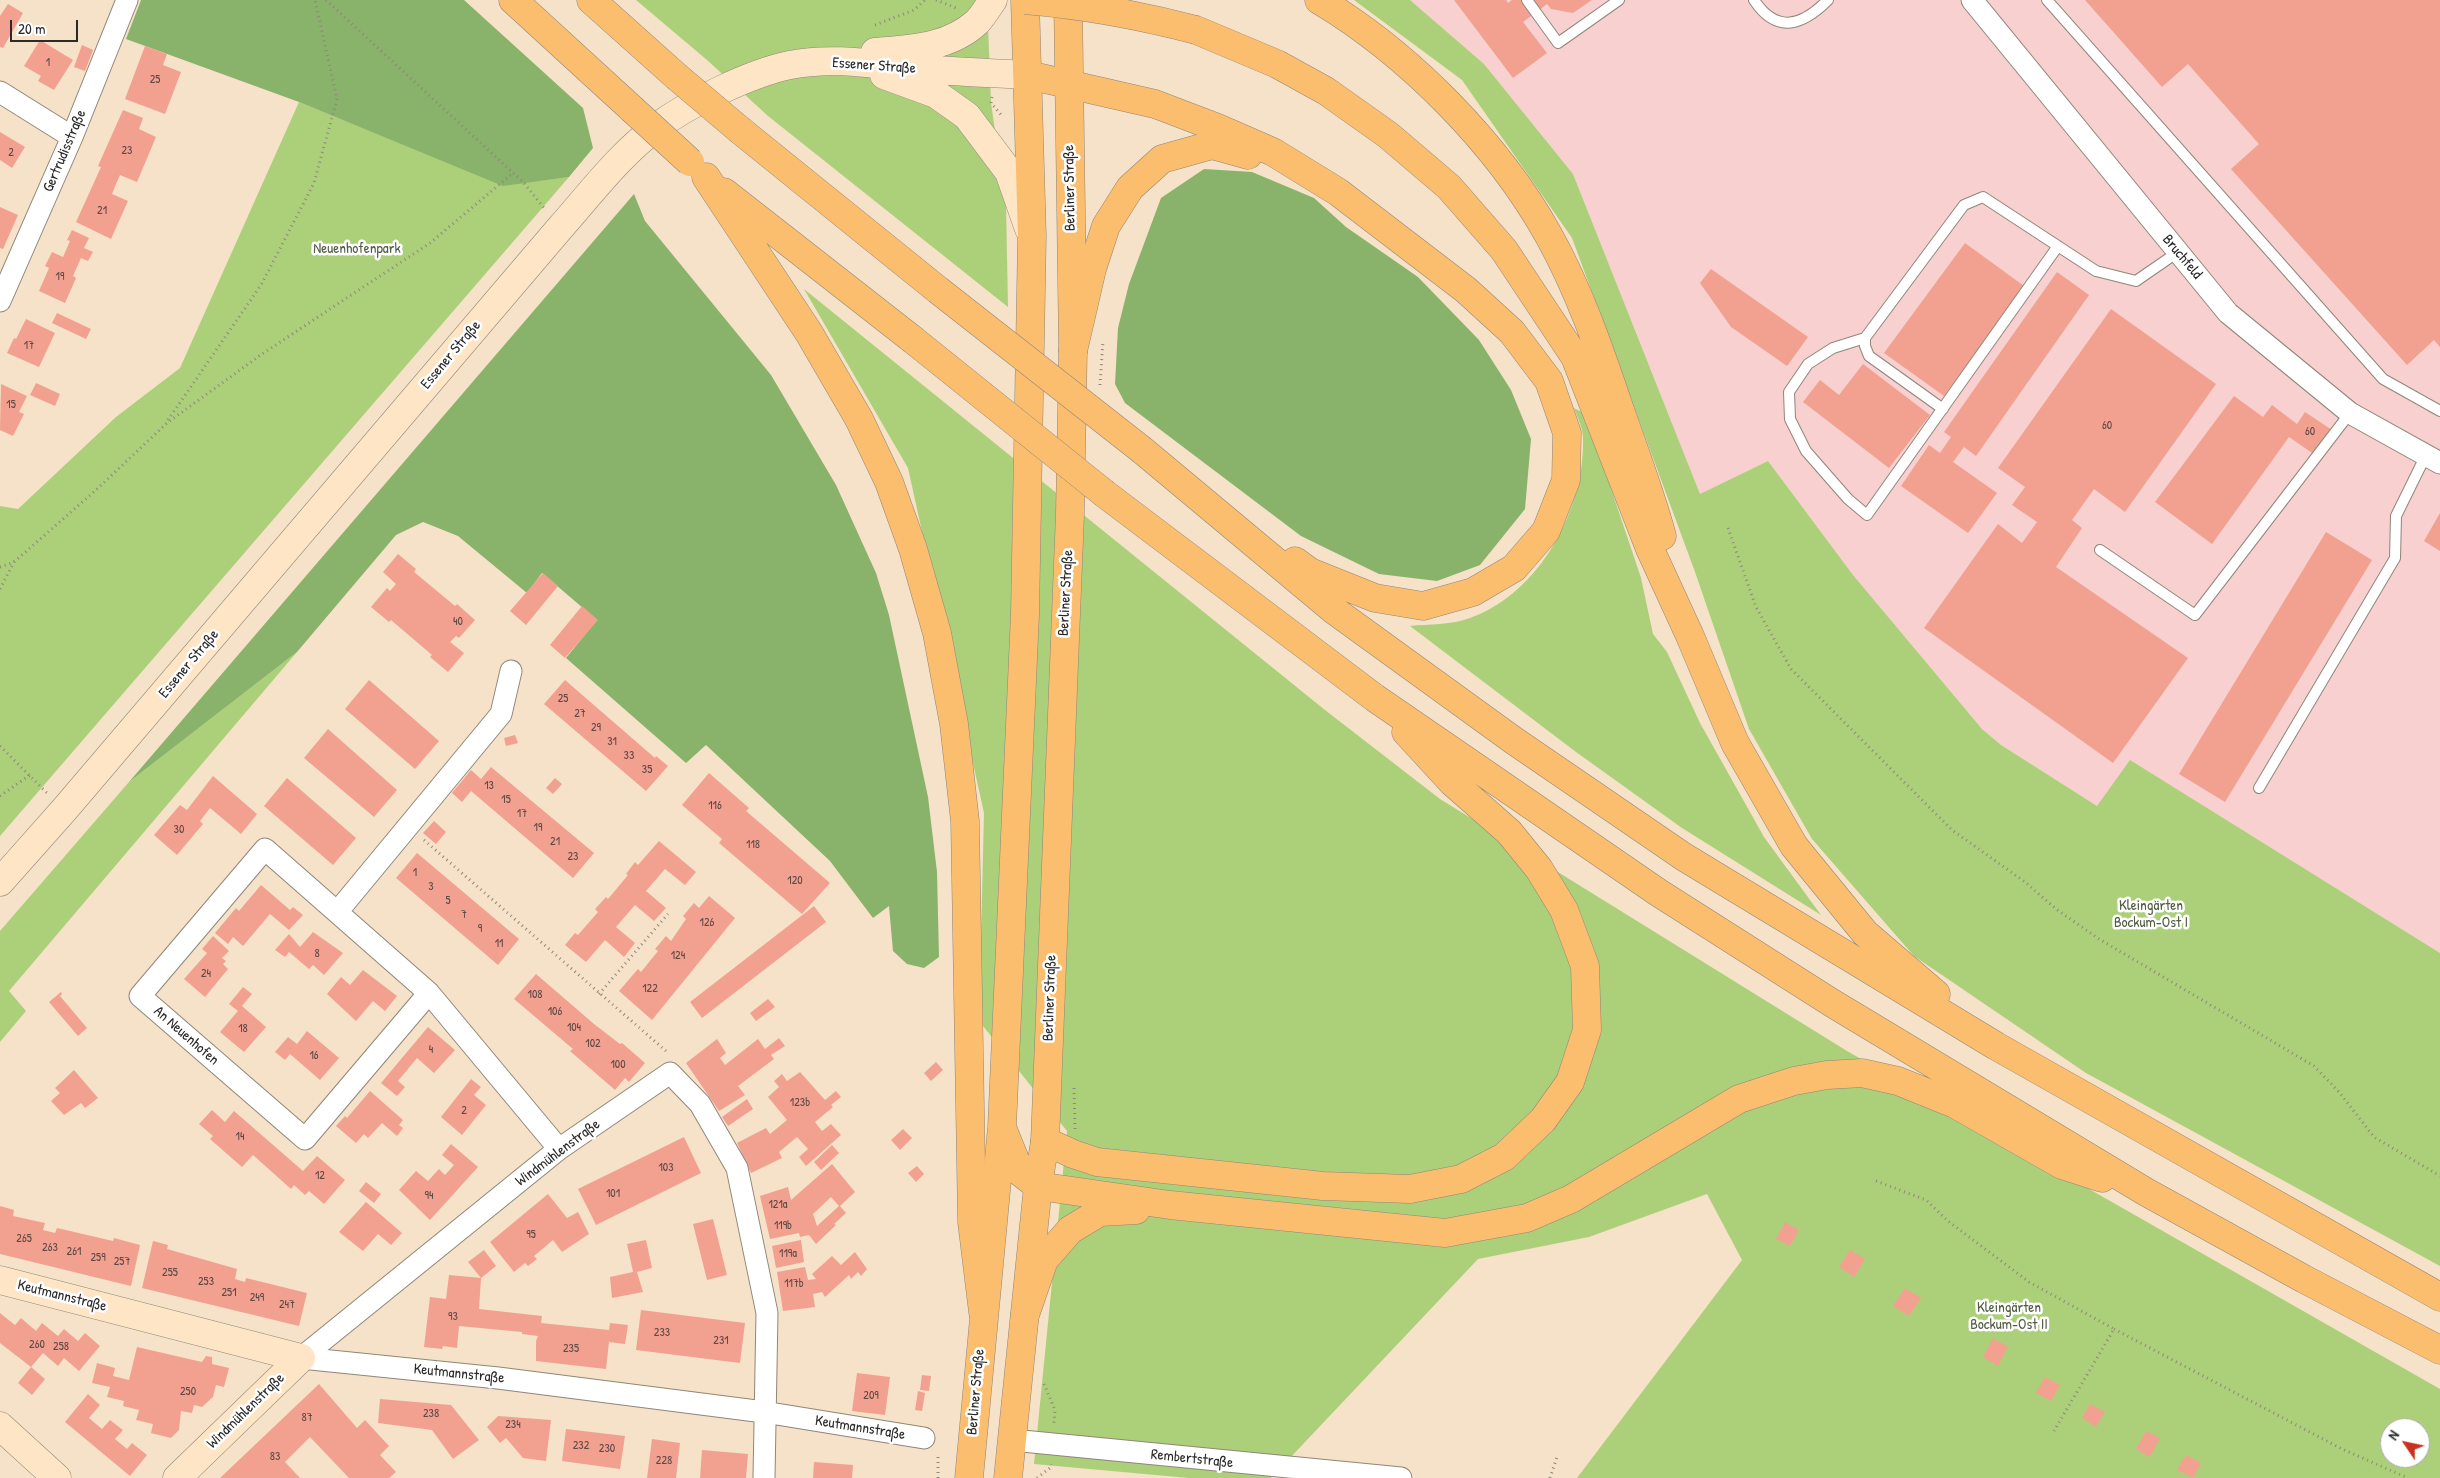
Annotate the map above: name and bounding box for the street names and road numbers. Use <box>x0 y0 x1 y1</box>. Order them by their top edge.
street label: Essener Straße <box>832 54 916 78</box>
street label: Gertrudisstraße <box>40 107 90 195</box>
street label: Berliner Straße <box>1060 145 1080 231</box>
street label: Bruchfeld <box>2158 231 2206 283</box>
street label: Essener Straße <box>417 317 485 393</box>
street label: Berliner Straße <box>1055 549 1077 637</box>
street label: Essener Straße <box>155 626 223 702</box>
street label: Berliner Straße <box>1039 955 1061 1041</box>
street label: An Neuenhofen <box>150 1003 222 1069</box>
street label: Windmühlenstraße <box>512 1115 604 1191</box>
street label: Keutmannstraße <box>16 1276 108 1316</box>
street label: Berliner Straße <box>963 1348 989 1436</box>
street label: Keutmannstraße <box>413 1360 505 1388</box>
street label: Windmühlenstraße <box>203 1369 289 1453</box>
street label: Keutmannstraße <box>814 1412 906 1444</box>
street label: Rembertstraße <box>1150 1446 1234 1472</box>

